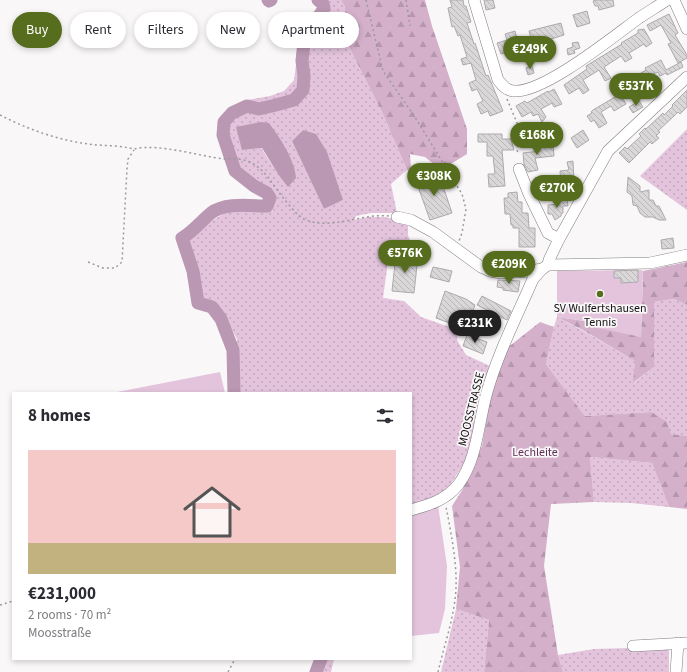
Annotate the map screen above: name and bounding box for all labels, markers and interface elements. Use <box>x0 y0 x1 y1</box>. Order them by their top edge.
chip: Buy <box>12 12 62 48</box>
chip: Rent <box>70 12 126 48</box>
chip: Filters <box>134 12 198 48</box>
chip: New <box>206 12 260 48</box>
chip: Apartment <box>268 12 359 48</box>
pin: €249K <box>502 36 558 70</box>
text: €249K <box>512 40 548 58</box>
pin: €537K <box>608 73 664 107</box>
text: €537K <box>618 77 654 95</box>
pin: €168K <box>509 122 565 156</box>
text: €168K <box>519 126 555 144</box>
pin: €308K <box>406 163 462 197</box>
text: €308K <box>416 167 452 185</box>
pin: €270K <box>529 175 585 209</box>
text: €270K <box>539 179 575 197</box>
pin: €576K <box>377 240 433 274</box>
text: €576K <box>387 244 423 262</box>
pin: €209K <box>481 251 537 285</box>
text: €209K <box>491 255 527 273</box>
marker: SV Wulfertshausen Tennis <box>595 289 605 299</box>
place label: SV Wulfertshausen Tennis <box>553 300 647 331</box>
pin: €231K <box>447 310 503 344</box>
text: €231K <box>457 314 493 332</box>
street label: MOOSSTRASSE <box>454 370 489 448</box>
text: 8 homes <box>28 404 90 428</box>
icon: filters <box>374 405 396 427</box>
park label: Lechleite <box>512 444 558 461</box>
icon: home <box>176 476 248 548</box>
text: €231,000 <box>28 582 96 606</box>
text: 2 rooms · 70 m² <box>28 606 111 624</box>
text: Moosstraße <box>28 624 91 642</box>

